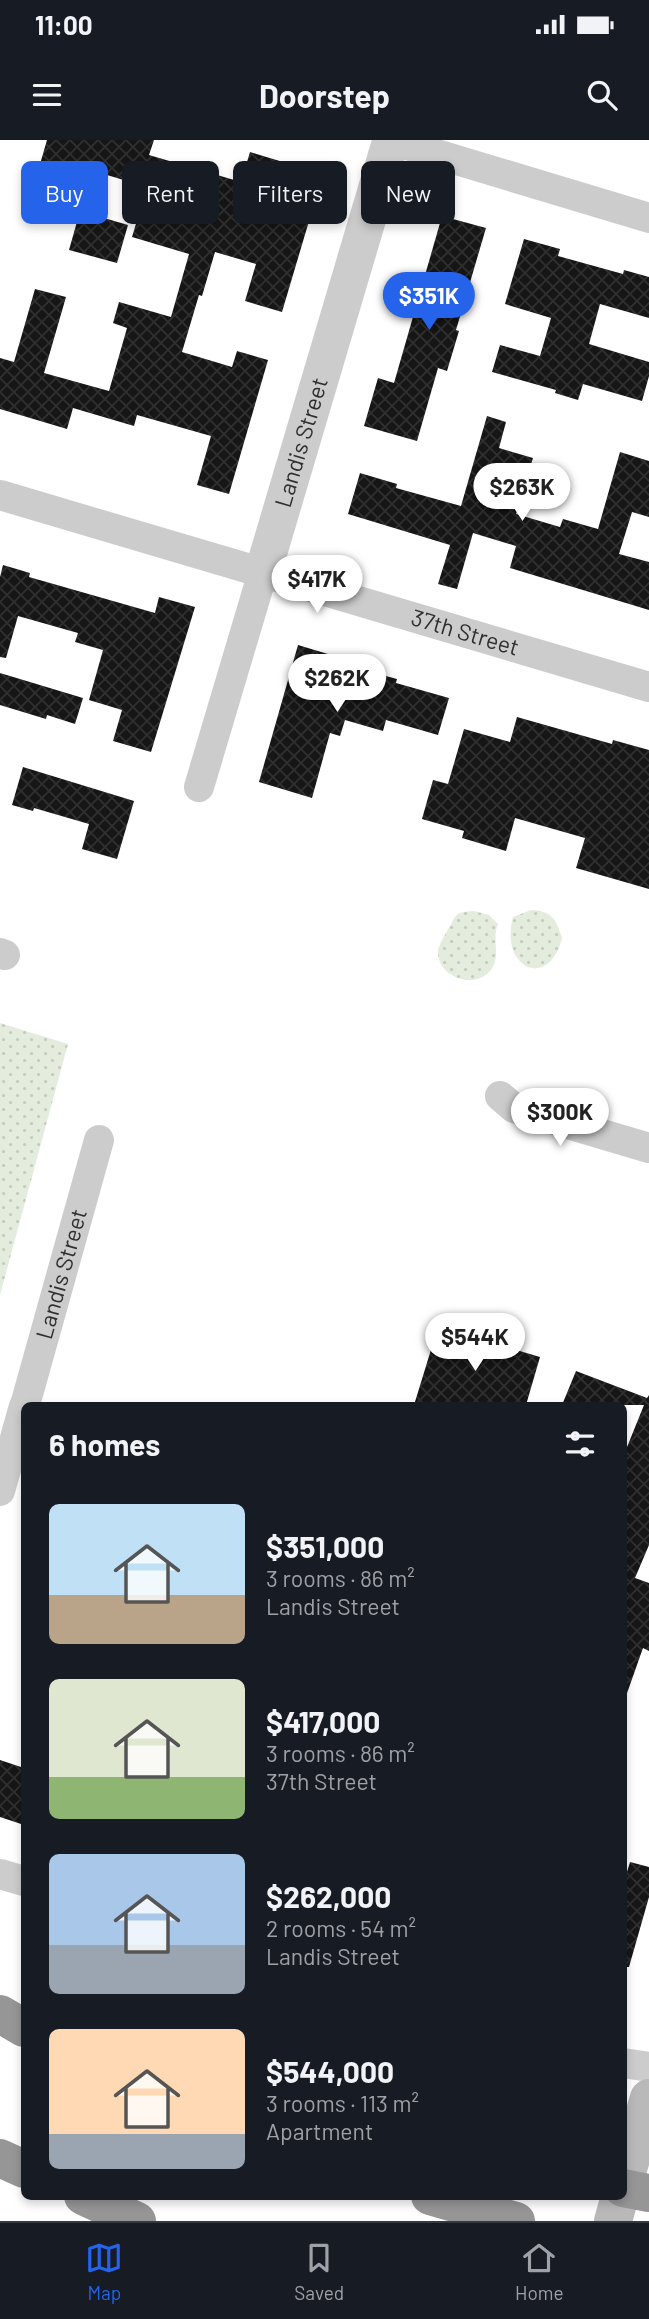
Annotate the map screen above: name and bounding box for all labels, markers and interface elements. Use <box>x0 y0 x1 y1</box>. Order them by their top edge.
text: 11:00 <box>35 9 93 40</box>
icon: menu <box>28 76 66 114</box>
text: Doorstep <box>259 76 390 114</box>
icon: search <box>583 76 621 114</box>
chip: Buy <box>21 161 108 224</box>
chip: Rent <box>122 161 219 224</box>
chip: Filters <box>233 161 347 224</box>
chip: New <box>361 161 455 224</box>
pin: $351K <box>380 272 478 332</box>
text: $351K <box>399 281 459 309</box>
street label: Landis Street <box>268 374 333 511</box>
pin: $263K <box>473 464 571 523</box>
text: $263K <box>489 472 555 500</box>
pin: $417K <box>268 556 366 615</box>
text: $417K <box>288 564 346 592</box>
street label: 37th Street <box>408 602 523 661</box>
pin: $262K <box>288 654 386 714</box>
text: $262K <box>304 663 370 691</box>
pin: $300K <box>511 1088 609 1148</box>
text: $300K <box>527 1097 593 1125</box>
street label: Landis Street <box>29 1205 92 1342</box>
pin: $544K <box>426 1314 524 1373</box>
text: $544K <box>441 1322 509 1350</box>
icon: filters <box>561 1425 599 1463</box>
text: 6 homes <box>49 1426 160 1462</box>
text: $351,000 <box>266 1528 384 1564</box>
icon: home <box>105 1532 189 1616</box>
text: 3 rooms · 86 m² <box>266 1564 415 1592</box>
text: Landis Street <box>266 1592 400 1620</box>
text: $417,000 <box>266 1703 380 1739</box>
icon: home <box>105 1707 189 1791</box>
text: 3 rooms · 86 m² <box>266 1739 415 1767</box>
text: 37th Street <box>266 1767 377 1795</box>
text: $262,000 <box>266 1878 391 1914</box>
icon: home <box>105 1882 189 1966</box>
text: 2 rooms · 54 m² <box>266 1914 416 1942</box>
text: Landis Street <box>266 1942 400 1970</box>
text: $544,000 <box>266 2053 394 2089</box>
icon: home <box>105 2057 189 2141</box>
text: 3 rooms · 113 m² <box>266 2089 419 2117</box>
text: Apartment <box>266 2117 373 2145</box>
tab: Map <box>85 2239 123 2304</box>
tab: Saved <box>294 2239 344 2304</box>
tab: Home <box>515 2239 564 2304</box>

